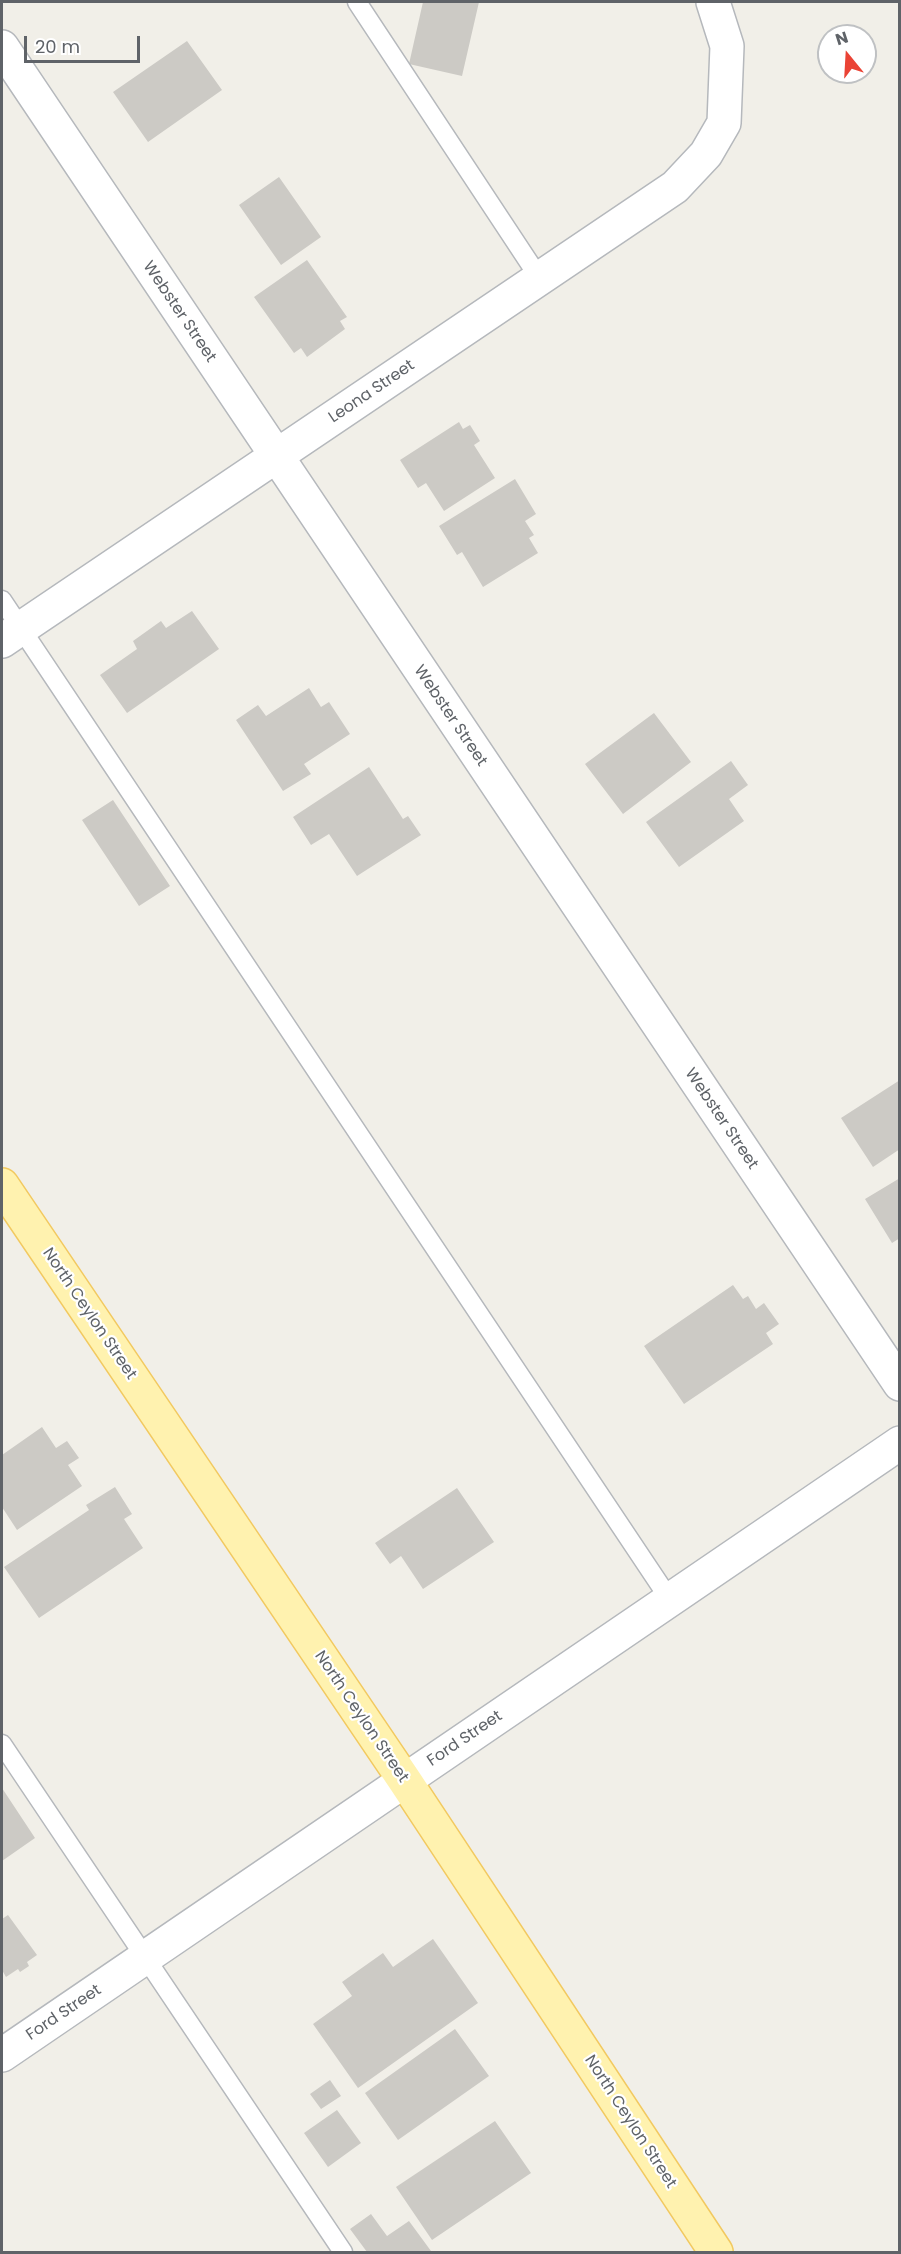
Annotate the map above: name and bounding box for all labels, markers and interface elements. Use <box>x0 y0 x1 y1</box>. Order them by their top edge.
scale bar <box>27 24 142 62</box>
north arrow <box>817 24 877 84</box>
text: N <box>833 26 851 51</box>
text: 20 m <box>35 34 80 59</box>
street label: Webster Street <box>138 258 220 366</box>
street label: Leona Street <box>325 356 419 428</box>
street label: Webster Street <box>409 662 491 770</box>
street label: Webster Street <box>680 1065 762 1173</box>
street label: North Ceylon Street <box>38 1245 140 1383</box>
street label: North Ceylon Street <box>310 1648 412 1786</box>
street label: Ford Street <box>424 1707 506 1771</box>
street label: Ford Street <box>23 1981 105 2045</box>
street label: North Ceylon Street <box>580 2052 680 2192</box>

